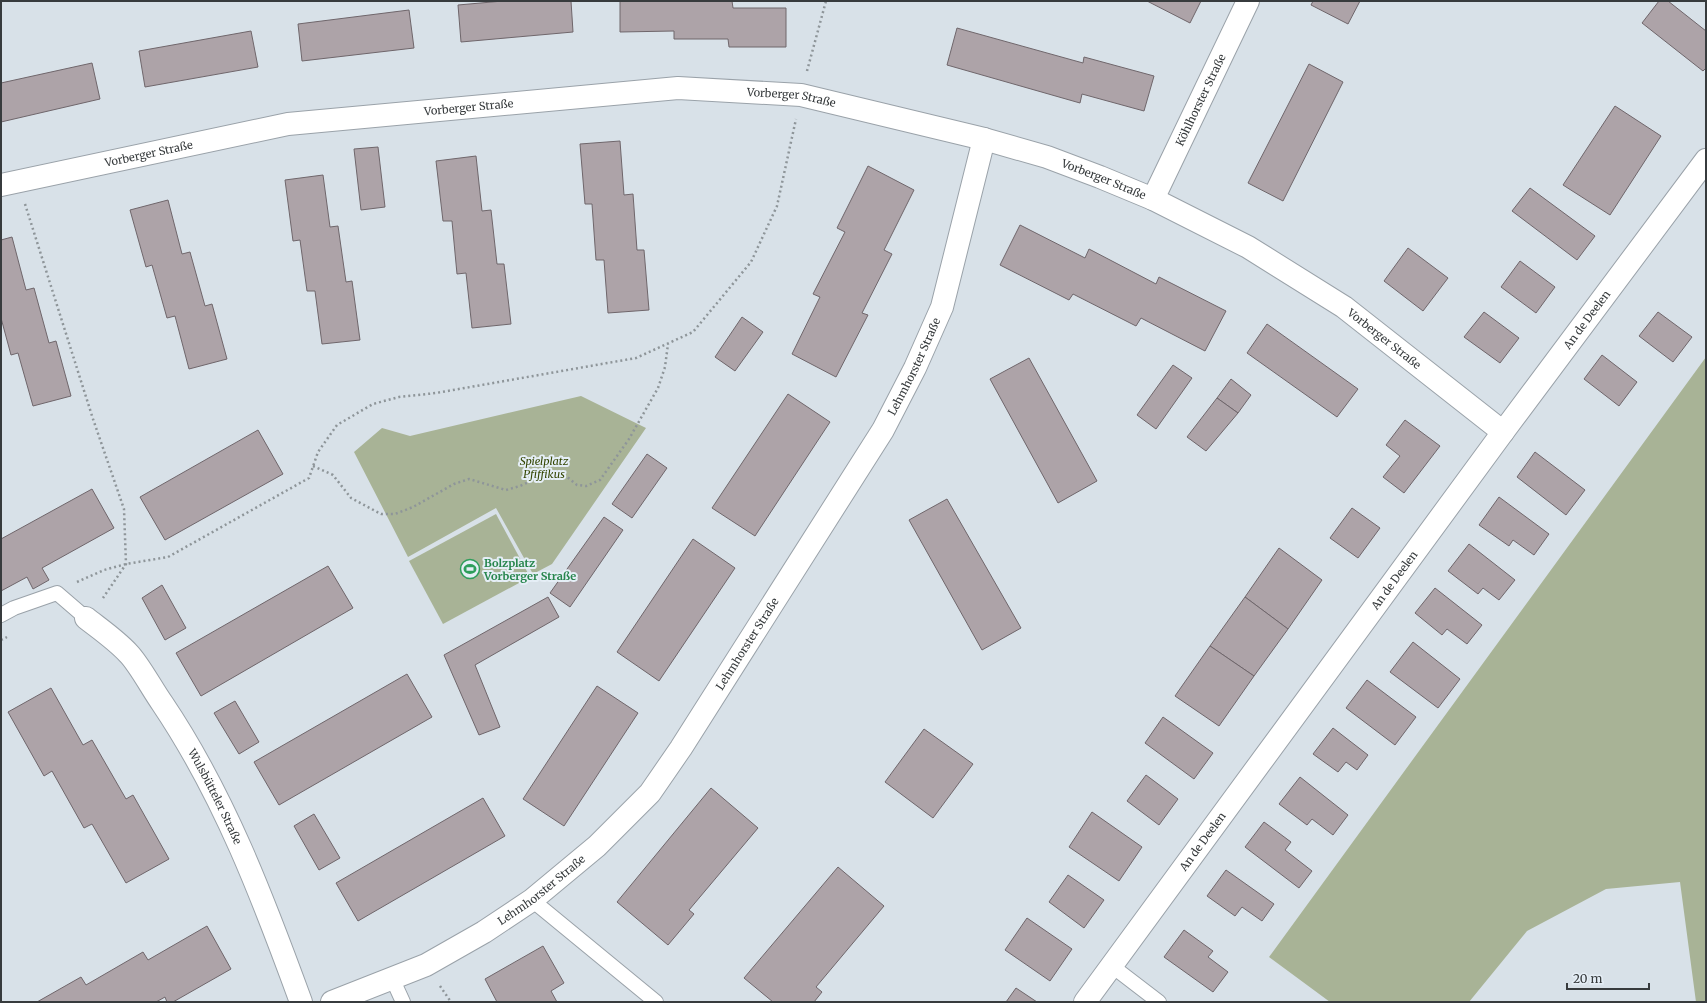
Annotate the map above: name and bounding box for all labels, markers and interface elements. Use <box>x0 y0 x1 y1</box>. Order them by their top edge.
street label: Köhlhorster Straße <box>1173 51 1229 148</box>
street label: Vorberger Straße <box>746 85 837 110</box>
street label: Vorberger Straße <box>423 96 514 118</box>
street label: Vorberger Straße <box>102 137 194 170</box>
street label: Vorberger Straße <box>1059 156 1148 202</box>
street label: An de Deelen <box>1560 287 1614 352</box>
street label: Vorberger Straße <box>1344 305 1424 372</box>
street label: Lehmhorster Straße <box>885 315 943 418</box>
park label: Spielplatz Pfiffikus <box>520 454 569 481</box>
street label: An de Deelen <box>1368 548 1421 613</box>
place label: Bolzplatz Vorberger Straße <box>483 556 576 583</box>
sports icon: Bolzplatz Vorberger Straße <box>459 558 481 580</box>
street label: Lehmhorster Straße <box>713 595 782 693</box>
street label: Wulsbütteler Straße <box>185 745 245 847</box>
street label: An de Deelen <box>1176 809 1229 874</box>
street label: Lehmhorster Straße <box>495 852 588 928</box>
scale bar <box>1567 965 1649 991</box>
text: 20 m <box>1573 971 1602 986</box>

